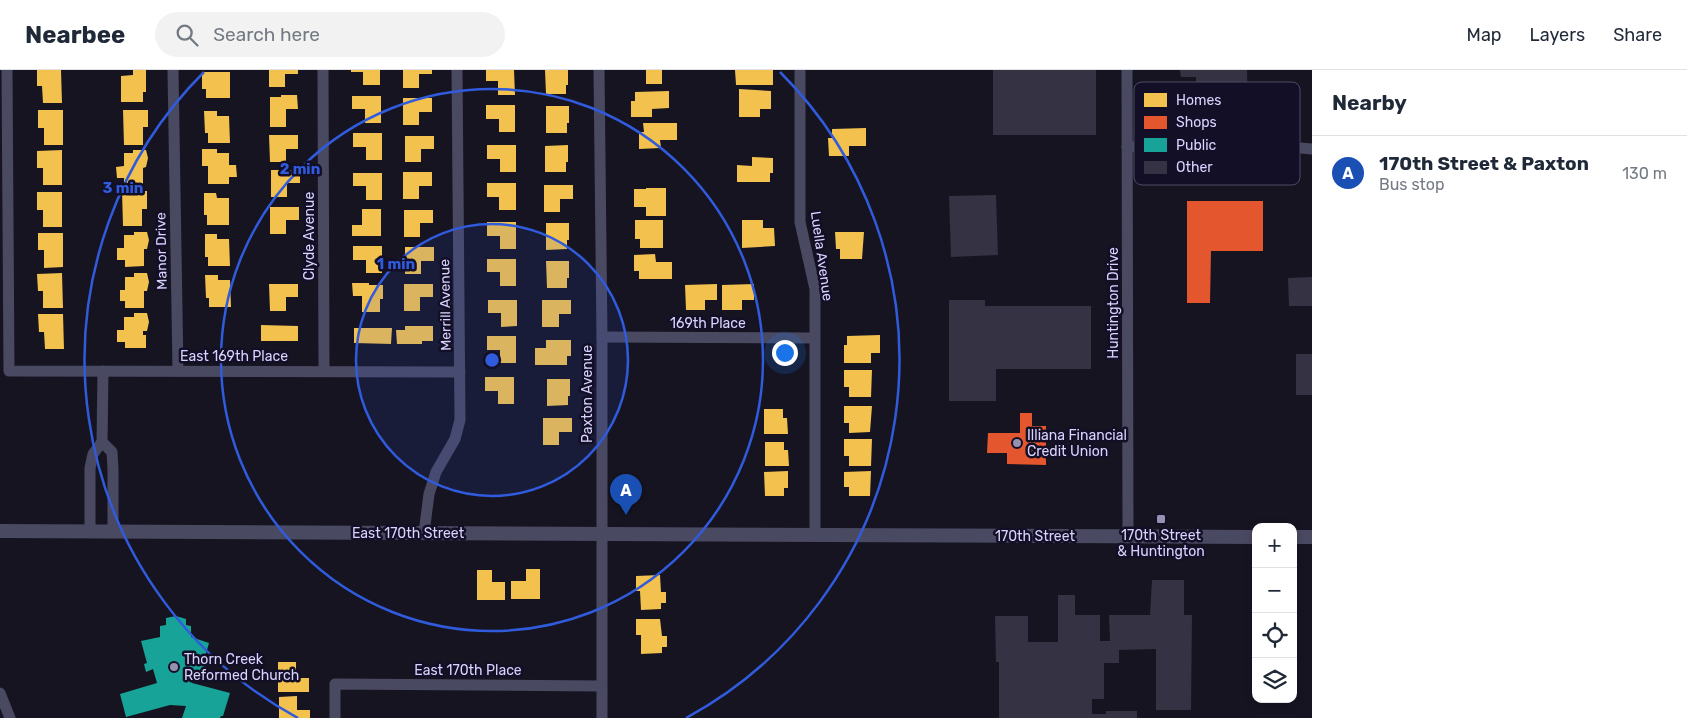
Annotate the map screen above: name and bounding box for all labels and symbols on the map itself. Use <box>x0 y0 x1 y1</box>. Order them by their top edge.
legend <box>1134 82 1300 185</box>
text: Homes <box>1176 92 1221 109</box>
text: Shops <box>1176 114 1217 131</box>
text: Public <box>1176 137 1217 154</box>
text: Other <box>1176 159 1213 176</box>
text: 2 min <box>280 160 320 178</box>
text: 3 min <box>103 179 143 197</box>
street label: Clyde Avenue <box>301 192 318 280</box>
street label: Luella Avenue <box>807 210 836 302</box>
street label: Manor Drive <box>152 212 171 290</box>
street label: Huntington Drive <box>1105 247 1122 359</box>
text: 1 min <box>377 255 415 273</box>
street label: Merrill Avenue <box>436 259 455 351</box>
street label: 169th Place <box>670 315 746 332</box>
your location <box>772 340 798 366</box>
street label: Paxton Avenue <box>579 345 596 443</box>
street label: East 169th Place <box>180 348 288 365</box>
centre of rings <box>483 351 501 369</box>
place label: Illiana Financial Credit Union <box>1027 427 1127 460</box>
marker: Illiana Financial Credit Union <box>1011 437 1023 449</box>
pin: A <box>610 474 642 515</box>
marker: 170th Street & Huntington <box>1155 513 1167 525</box>
street label: East 170th Street <box>352 525 465 542</box>
place label: 170th Street & Huntington <box>1117 527 1205 560</box>
street label: 170th Street <box>995 528 1076 545</box>
place label: Thorn Creek Reformed Church <box>184 651 299 684</box>
marker: Thorn Creek Reformed Church <box>168 661 180 673</box>
street label: East 170th Place <box>414 662 522 679</box>

